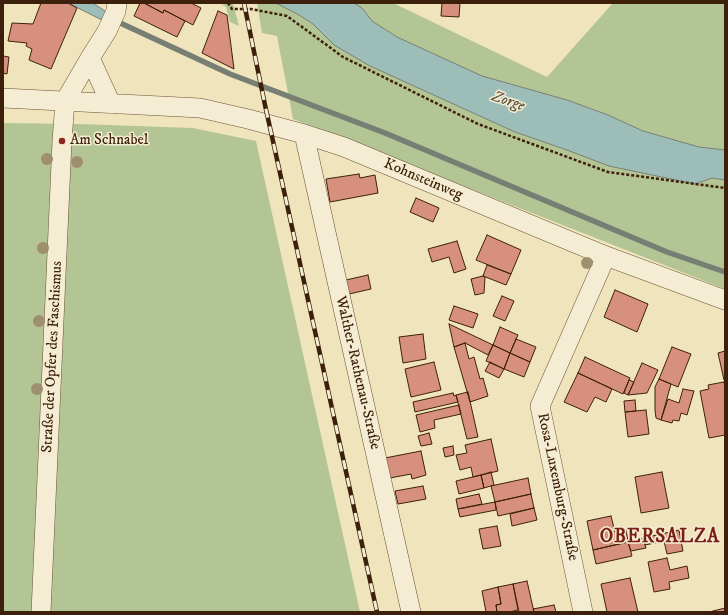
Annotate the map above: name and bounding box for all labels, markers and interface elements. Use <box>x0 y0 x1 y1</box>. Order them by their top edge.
water label: Zorge <box>489 87 527 117</box>
place label: Am Schnabel <box>70 132 148 150</box>
marker: Am Schnabel <box>57 136 67 146</box>
street label: Kohnsteinweg <box>381 155 465 205</box>
street label: Straße der Opfer des Faschismus <box>39 261 67 453</box>
street label: Walther-Rathenau-Straße <box>331 295 383 451</box>
street label: Rosa-Luxemburg-Straße <box>533 411 581 563</box>
district label: OBERSALZA <box>600 527 720 549</box>

